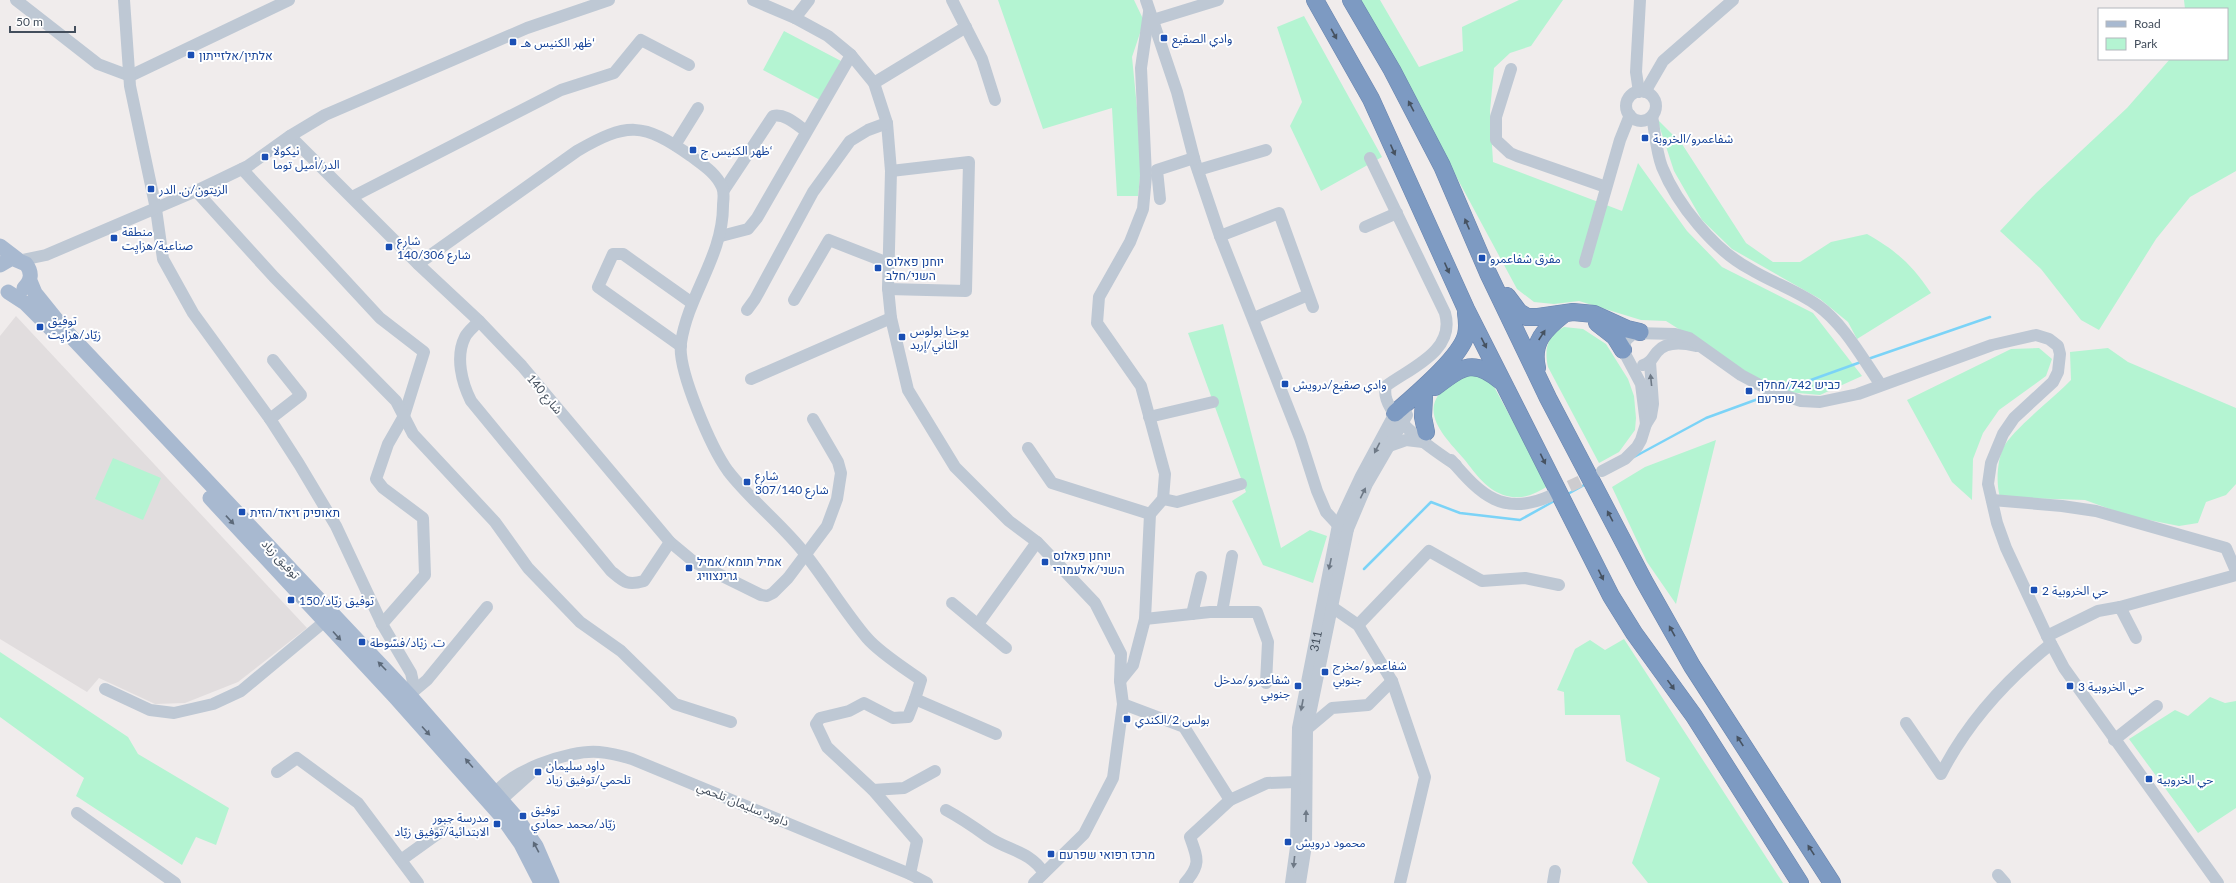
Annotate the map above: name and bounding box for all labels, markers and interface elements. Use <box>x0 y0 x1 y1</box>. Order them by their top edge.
scale bar <box>10 8 75 34</box>
legend <box>2098 8 2228 60</box>
text: 50 m <box>16 14 43 29</box>
text: Road <box>2134 16 2161 31</box>
one-way arrow <box>1331 28 1338 40</box>
place label: وادي الصقيع <box>1172 31 1232 48</box>
marker: وادي الصقيع <box>1159 33 1169 43</box>
place label: ظهر الكنيس هـ‘ <box>521 35 595 50</box>
text: Park <box>2134 36 2158 51</box>
marker: ظهر الكنيس هـ‘ <box>508 37 518 47</box>
place label: אלתין/אלזייתון <box>199 48 273 63</box>
marker: אלתין/אלזייתון <box>186 50 196 60</box>
one-way arrow <box>1408 101 1415 112</box>
place label: شفاعمرو/الخروبة <box>1653 131 1733 146</box>
marker: شفاعمرو/الخروبة <box>1640 133 1650 143</box>
place label: نيكولا الدر/أميل توما <box>273 143 340 172</box>
place label: ظهر الكنيس ج‘ <box>701 143 772 160</box>
one-way arrow <box>1390 144 1396 155</box>
marker: ظهر الكنيس ج‘ <box>688 145 698 155</box>
marker: نيكولا الدر/أميل توما <box>260 152 270 162</box>
place label: الزيتون/ن. الدر <box>158 182 228 197</box>
marker: الزيتون/ن. الدر <box>146 184 156 194</box>
one-way arrow <box>1464 218 1470 229</box>
place label: منطقة صناعية/هزايِت <box>122 224 193 255</box>
marker: منطقة صناعية/هزايِت <box>109 233 119 243</box>
place label: شارع 140/شارع 306 <box>397 233 471 264</box>
marker: شارع 140/شارع 306 <box>384 242 394 252</box>
place label: مفرق شفاعمرو <box>1490 251 1561 266</box>
marker: مفرق شفاعمرو <box>1477 253 1487 263</box>
place label: יוחנן פאלוס השני/חלב <box>886 254 944 283</box>
one-way arrow <box>1444 262 1450 274</box>
marker: יוחנן פאלוס השני/חלב <box>873 263 883 273</box>
place label: توفيق زيّاد/هزايِت <box>48 313 101 344</box>
marker: توفيق زيّاد/هزايِت <box>35 322 45 332</box>
place label: يوحنا بولوس الثاني/إربد <box>910 323 969 354</box>
one-way arrow <box>1538 330 1546 340</box>
marker: يوحنا بولوس الثاني/إربد <box>897 332 907 342</box>
one-way arrow <box>1480 337 1487 349</box>
street label: شارع 140 <box>523 371 566 418</box>
one-way arrow <box>1647 374 1654 386</box>
place label: وادي صقيع/درويش <box>1293 377 1387 394</box>
place label: כביש 742/מחלף שפרעם <box>1757 377 1841 406</box>
marker: وادي صقيع/درويش <box>1280 379 1290 389</box>
marker: כביש 742/מחלף שפרעם <box>1744 386 1754 396</box>
one-way arrow <box>1374 442 1380 453</box>
one-way arrow <box>1540 453 1546 464</box>
place label: شارع 307/شارع 140 <box>755 468 829 499</box>
marker: شارع 307/شارع 140 <box>742 477 752 487</box>
one-way arrow <box>1360 487 1366 499</box>
place label: תאופיק זיאד/הזית <box>250 505 340 520</box>
marker: תאופיק זיאד/הזית <box>237 507 247 517</box>
one-way arrow <box>1607 510 1613 522</box>
one-way arrow <box>226 515 235 525</box>
street label: توفيق زياد <box>258 536 303 583</box>
place label: יוחנן פאלוס השני/אלעמורי <box>1053 548 1124 577</box>
place label: אמיל תומא/אמיל גרינצוויג <box>697 554 782 583</box>
marker: יוחנן פאלוס השני/אלעמורי <box>1040 557 1050 567</box>
one-way arrow <box>1327 558 1333 570</box>
marker: אמיל תומא/אמיל גרינצוויג <box>684 563 694 573</box>
one-way arrow <box>1598 569 1604 581</box>
place label: حي الخروبية 2 <box>2042 583 2108 600</box>
marker: حي الخروبية 2 <box>2029 585 2039 595</box>
place label: توفيق زيّاد/150 <box>299 593 374 609</box>
marker: توفيق زيّاد/150 <box>286 595 296 605</box>
one-way arrow <box>1668 625 1675 637</box>
street label: 311 <box>1306 629 1325 653</box>
one-way arrow <box>333 631 342 642</box>
place label: ت. زيّاد/فسّوطة <box>370 635 445 650</box>
marker: ت. زيّاد/فسّوطة <box>357 637 367 647</box>
place label: شفاعمرو/مخرج جنوبي <box>1333 658 1407 689</box>
one-way arrow <box>378 661 387 671</box>
marker: شفاعمرو/مخرج جنوبي <box>1320 667 1330 677</box>
place label: شفاعمرو/مدخل جنوبي <box>1214 672 1290 703</box>
one-way arrow <box>1667 679 1675 690</box>
place label: حي الخروبية 3 <box>2078 679 2144 696</box>
marker: شفاعمرو/مدخل جنوبي <box>1293 681 1303 691</box>
marker: حي الخروبية 3 <box>2065 681 2075 691</box>
one-way arrow <box>1299 699 1305 711</box>
place label: بولس 2/الكندي <box>1135 712 1209 729</box>
marker: بولس 2/الكندي <box>1122 714 1132 724</box>
one-way arrow <box>421 727 430 736</box>
one-way arrow <box>1736 736 1744 746</box>
one-way arrow <box>464 758 473 768</box>
place label: داود سليمان تلحمي/توفيق زياد <box>546 758 631 789</box>
marker: داود سليمان تلحمي/توفيق زياد <box>533 767 543 777</box>
place label: حي الخروبية <box>2157 772 2213 789</box>
marker: حي الخروبية <box>2144 774 2154 784</box>
street label: داوود سليمان تلحمي <box>694 779 791 832</box>
place label: توفيق زيّاد/محمد حمادي <box>531 802 616 833</box>
one-way arrow <box>1303 809 1309 822</box>
place label: مدرسة جبور الابتدائية/توفيق زيّاد <box>395 810 489 840</box>
marker: توفيق زيّاد/محمد حمادي <box>518 811 528 821</box>
marker: مدرسة جبور الابتدائية/توفيق زيّاد <box>492 819 502 829</box>
place label: محمود درويش <box>1296 835 1366 850</box>
marker: محمود درويش <box>1283 837 1293 847</box>
one-way arrow <box>533 842 539 853</box>
one-way arrow <box>1807 845 1815 855</box>
place label: מרכז רפואי שפרעם <box>1059 847 1155 862</box>
marker: מרכז רפואי שפרעם <box>1046 849 1056 859</box>
one-way arrow <box>1291 856 1297 868</box>

